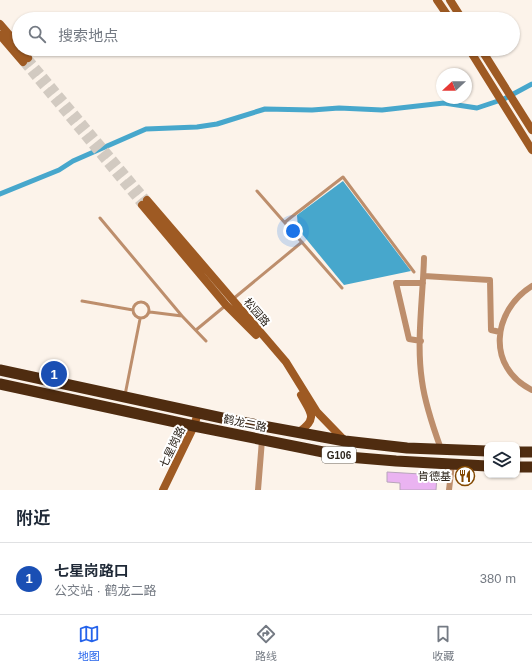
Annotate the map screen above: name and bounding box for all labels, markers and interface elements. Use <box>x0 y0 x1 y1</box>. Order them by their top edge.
search box <box>12 12 520 56</box>
icon: search <box>26 23 48 45</box>
text: 搜索地点 <box>58 27 118 44</box>
north arrow <box>436 68 472 104</box>
your location <box>283 221 303 241</box>
street label: 松园路 <box>242 296 272 328</box>
pin: 1 <box>41 359 67 389</box>
street label: 鹤龙二路 <box>222 413 268 433</box>
street label: 七星岗路 <box>157 425 187 469</box>
map controls <box>484 442 520 478</box>
button: layers <box>484 442 520 478</box>
road number: G106 <box>322 447 356 463</box>
restaurant icon: 肯德基 <box>454 465 476 487</box>
place label: 肯德基 <box>418 470 451 482</box>
text: 附近 <box>16 509 50 528</box>
text: 七星岗路口 <box>54 562 129 579</box>
text: 1 <box>25 571 33 586</box>
text: 380 m <box>480 571 516 586</box>
text: 公交站 · 鹤龙二路 <box>54 583 157 598</box>
tab: 地图 <box>78 623 100 663</box>
tab: 路线 <box>255 623 277 663</box>
tab: 收藏 <box>432 623 454 663</box>

